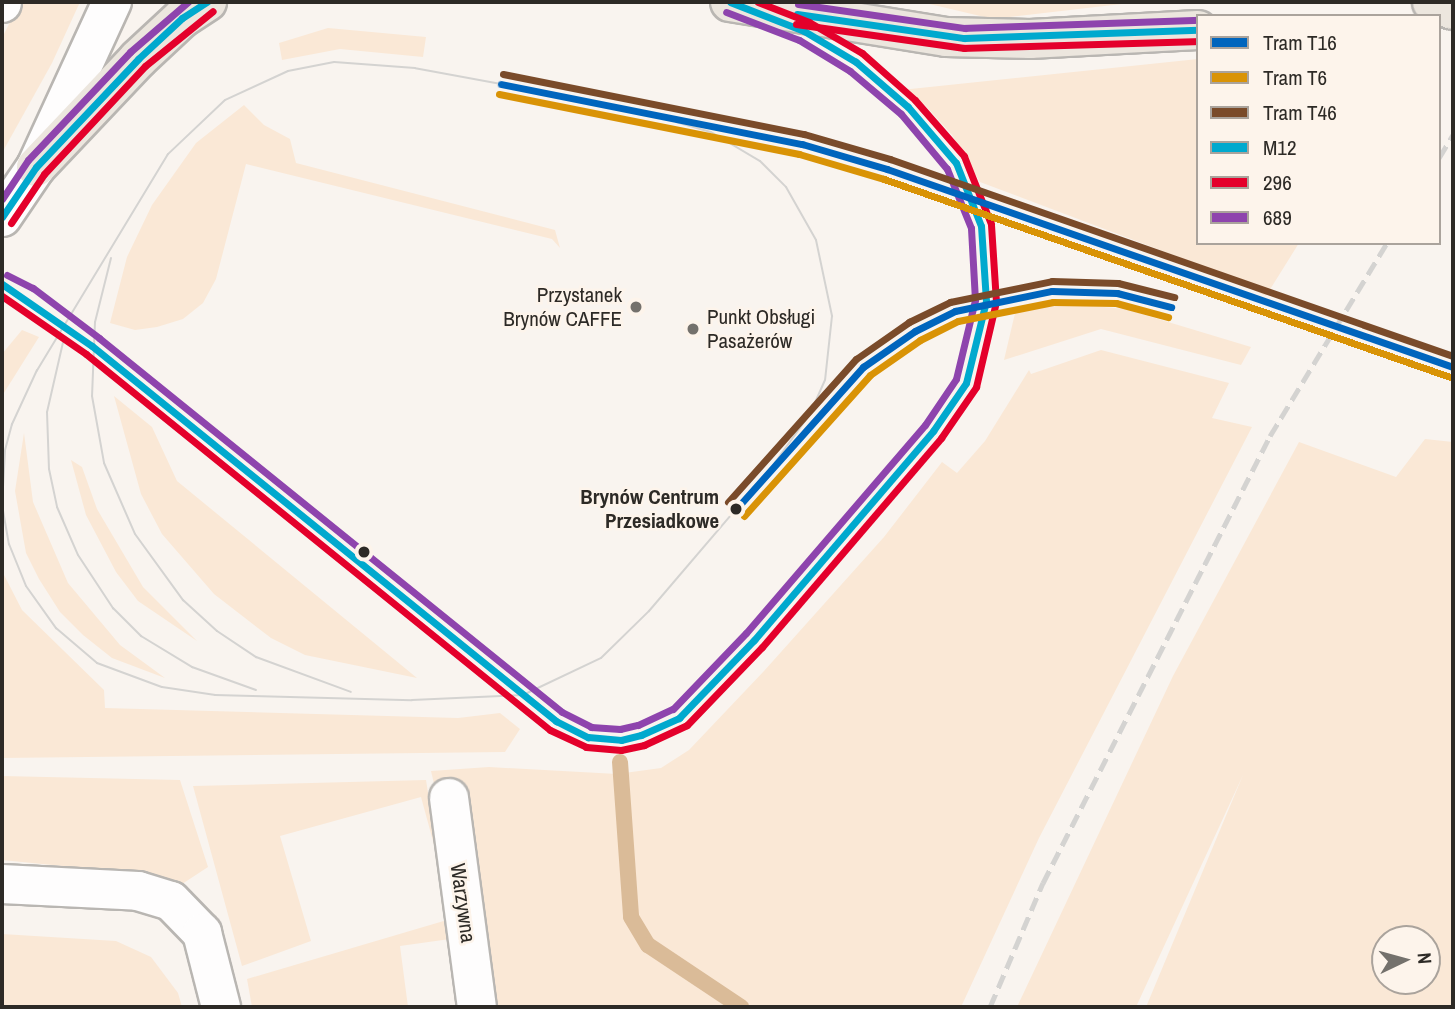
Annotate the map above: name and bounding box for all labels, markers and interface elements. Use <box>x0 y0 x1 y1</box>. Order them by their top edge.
legend <box>1196 14 1441 245</box>
text: Tram T16 <box>1263 28 1337 57</box>
text: Tram T6 <box>1263 63 1327 92</box>
text: Tram T46 <box>1263 98 1337 127</box>
text: M12 <box>1263 133 1297 162</box>
text: 296 <box>1263 168 1292 197</box>
text: 689 <box>1263 203 1292 232</box>
place label: Przystanek Brynów CAFFE <box>503 282 622 332</box>
marker: Przystanek Brynów CAFFE <box>628 299 644 315</box>
place label: Punkt Obsługi Pasażerów <box>707 304 815 354</box>
marker: Punkt Obsługi Pasażerów <box>685 321 701 337</box>
place label: Brynów Centrum Przesiadkowe <box>580 484 719 534</box>
marker: Brynów Centrum Przesiadkowe <box>725 498 747 520</box>
unlabelled marker <box>357 545 371 559</box>
street label: Warzywna <box>445 862 481 944</box>
north arrow <box>1371 925 1441 995</box>
text: N <box>1411 952 1438 965</box>

